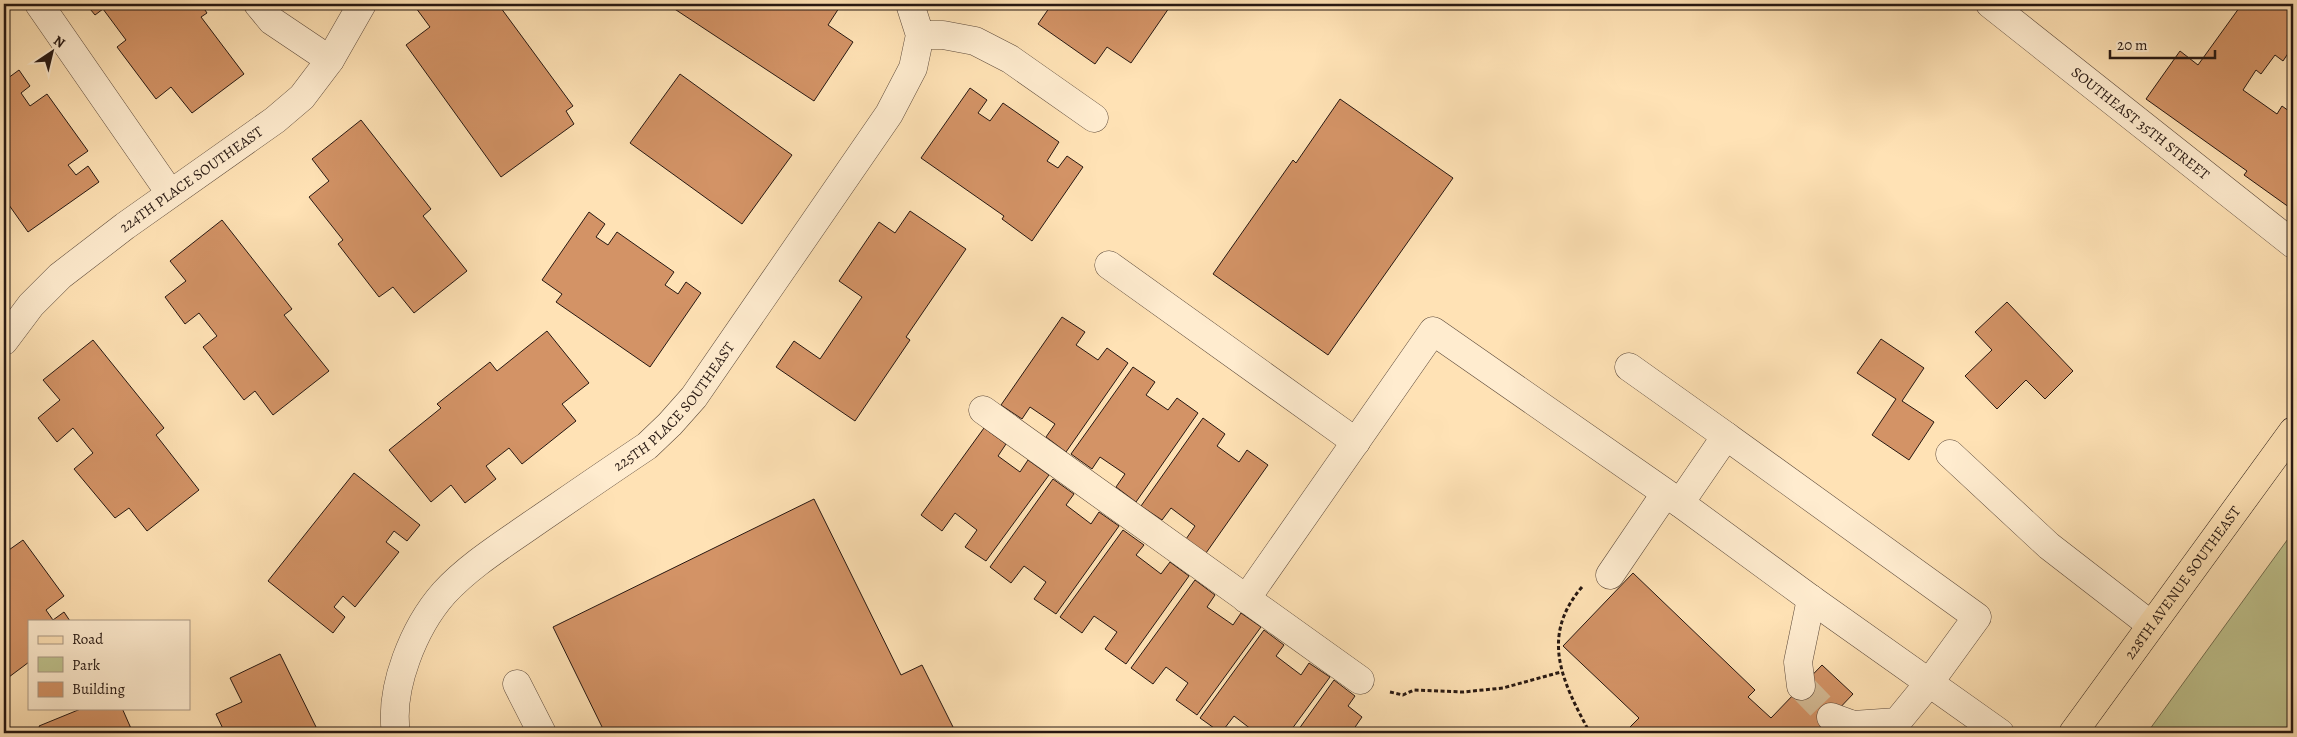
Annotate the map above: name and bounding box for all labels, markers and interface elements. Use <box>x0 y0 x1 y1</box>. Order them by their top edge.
north arrow <box>28 28 78 78</box>
scale bar <box>2110 28 2214 60</box>
text: N <box>50 31 69 52</box>
text: 20 m <box>2117 35 2148 55</box>
street label: SOUTHEAST 35TH STREET <box>2067 62 2214 185</box>
street label: 224TH PLACE SOUTHEAST <box>115 121 268 237</box>
street label: 225TH PLACE SOUTHEAST <box>609 337 739 476</box>
street label: 228TH AVENUE SOUTHEAST <box>2120 501 2246 663</box>
legend <box>28 620 190 710</box>
text: Road <box>72 629 104 649</box>
text: Park <box>72 655 101 675</box>
text: Building <box>72 679 125 699</box>

